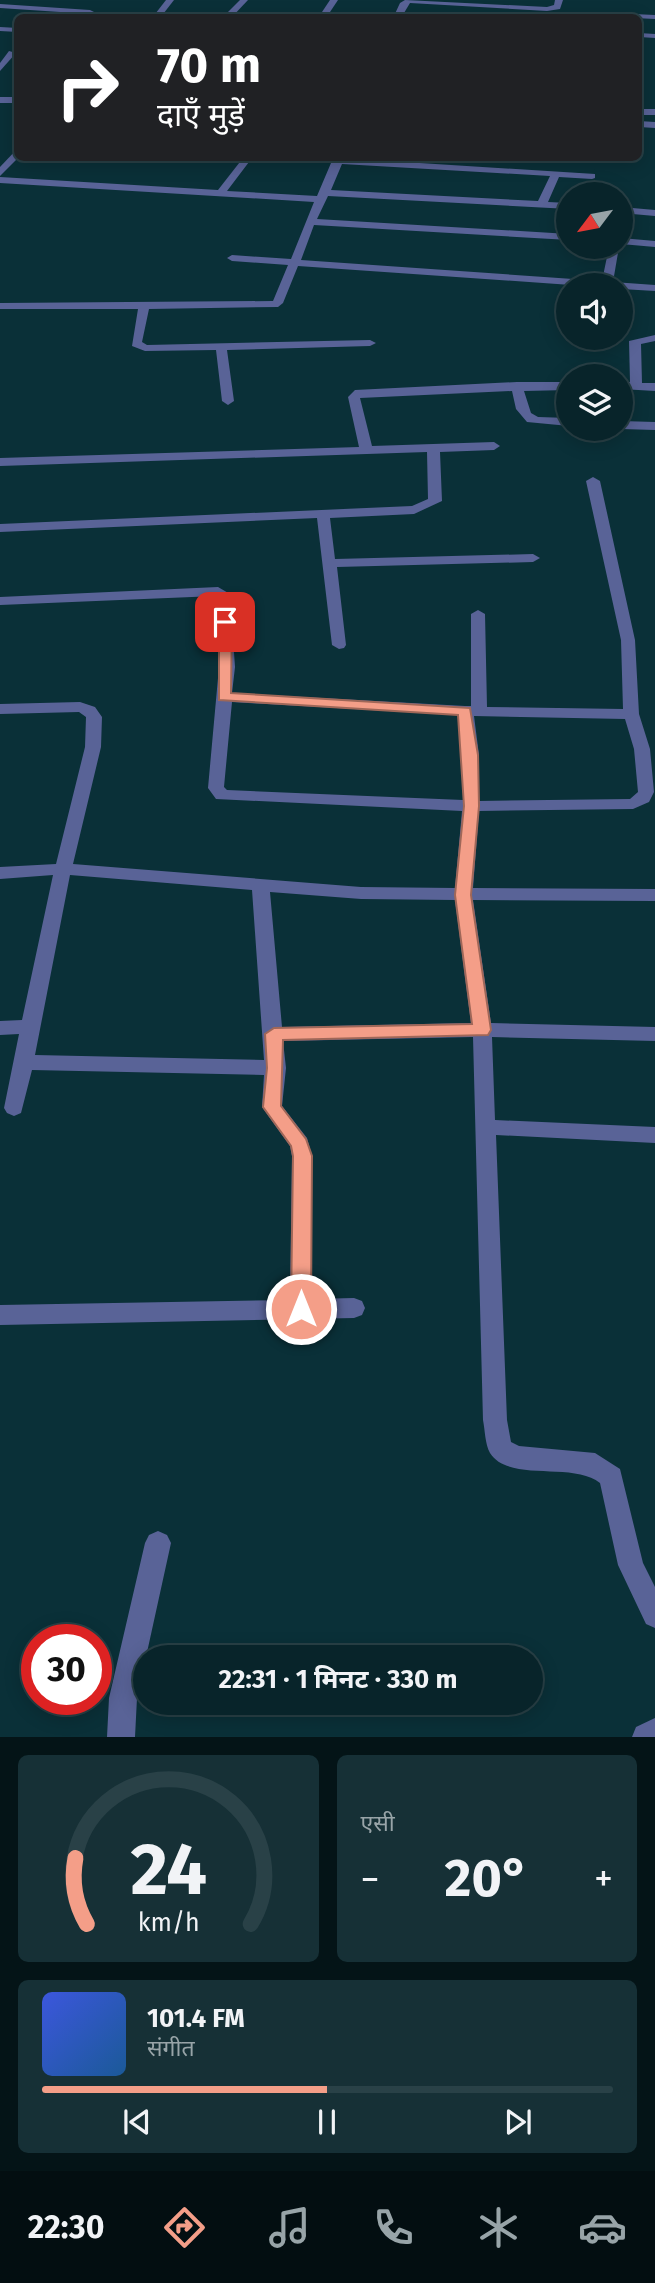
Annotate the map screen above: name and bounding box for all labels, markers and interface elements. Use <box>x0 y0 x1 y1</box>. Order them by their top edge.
text: 70 m <box>157 36 261 95</box>
icon: right <box>42 42 133 133</box>
text: दाएँ मुड़ें <box>157 96 245 134</box>
north arrow <box>556 182 634 259</box>
map controls <box>556 182 633 441</box>
button: sound <box>556 273 633 350</box>
button: layers <box>556 364 633 441</box>
pin <box>195 592 255 652</box>
icon: arrive <box>206 603 244 641</box>
position arrow <box>264 1272 338 1346</box>
speed limit sign: 30 <box>21 1624 112 1715</box>
text: 22:31 · 1 मिनट · 330 m <box>219 1664 457 1695</box>
text: एसी <box>361 1809 395 1837</box>
text: 24 <box>130 1827 207 1914</box>
text: 20° <box>445 1847 529 1910</box>
text: − <box>361 1856 380 1902</box>
text: + <box>594 1856 613 1902</box>
text: km/h <box>137 1908 199 1938</box>
text: 101.4 FM <box>147 2003 245 2034</box>
text: संगीत <box>147 2034 195 2062</box>
icon: previous <box>118 2103 156 2141</box>
icon: pause <box>308 2103 346 2141</box>
icon: next <box>499 2103 537 2141</box>
icon: directions <box>160 2203 209 2252</box>
icon: music <box>265 2203 314 2252</box>
icon: phone <box>369 2203 418 2252</box>
icon: climate <box>474 2203 523 2252</box>
icon: car <box>578 2203 627 2252</box>
text: 22:30 <box>28 2208 104 2246</box>

